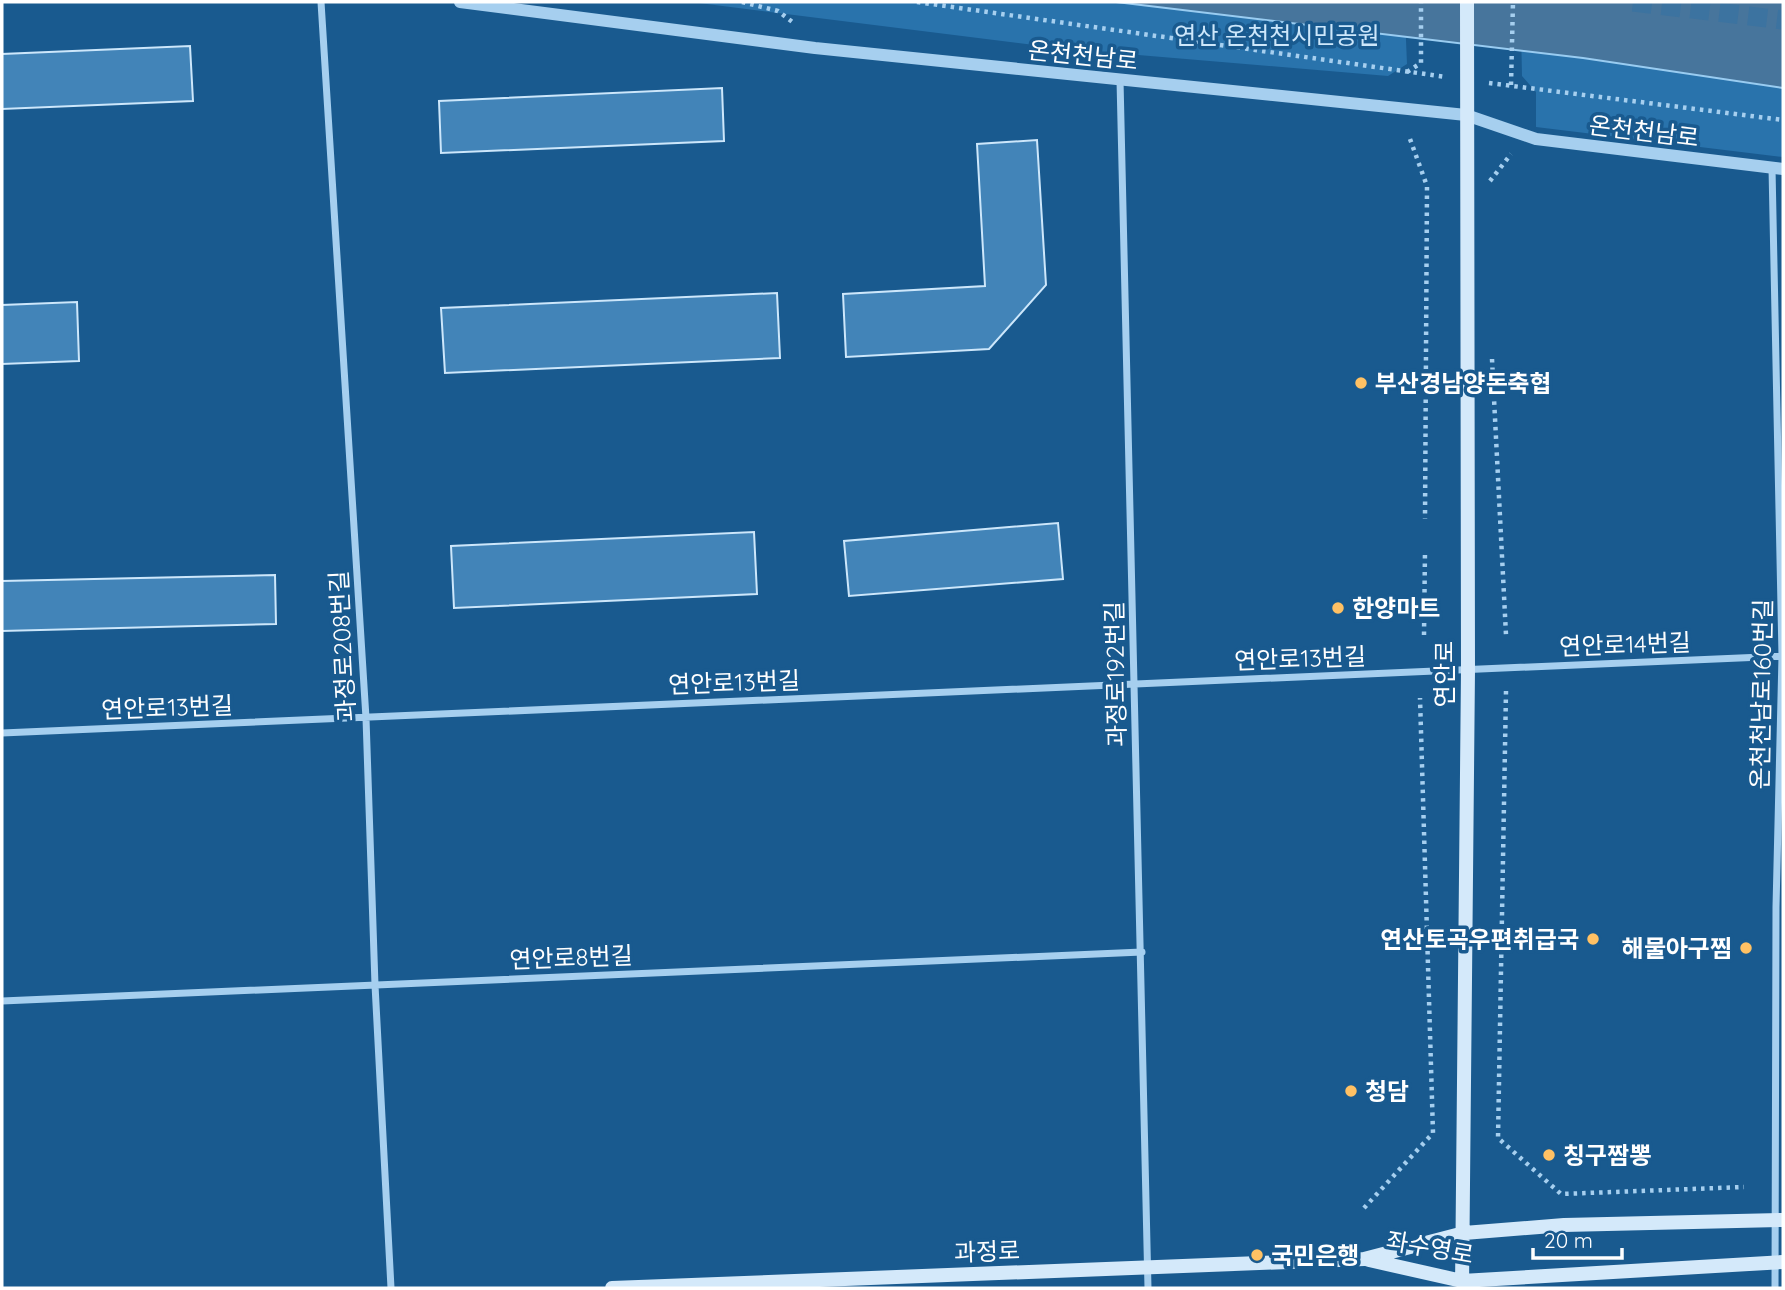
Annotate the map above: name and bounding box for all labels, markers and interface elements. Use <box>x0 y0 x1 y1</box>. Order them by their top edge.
park label: 연산 온천천시민공원 <box>1174 20 1380 50</box>
street label: 온천천남로 <box>1027 34 1139 76</box>
street label: 온천천남로 <box>1587 109 1701 153</box>
place label: 부산경남양돈축협 <box>1375 368 1552 398</box>
marker: 부산경남양돈축협 <box>1353 375 1369 391</box>
street label: 과정로208번길 <box>323 570 361 722</box>
place label: 한양마트 <box>1352 593 1440 623</box>
street label: 온천천남로160번길 <box>1744 598 1778 790</box>
marker: 한양마트 <box>1330 600 1346 616</box>
street label: 과정로192번길 <box>1099 601 1131 747</box>
street label: 연안로14번길 <box>1559 627 1691 661</box>
street label: 연안로13번길 <box>1234 641 1366 675</box>
street label: 연안로 <box>1429 641 1459 707</box>
street label: 연안로13번길 <box>668 665 800 699</box>
street label: 연안로13번길 <box>101 690 233 724</box>
place label: 연산토곡우편취급국 <box>1380 924 1579 954</box>
marker: 연산토곡우편취급국 <box>1585 931 1601 947</box>
place label: 해물아구찜 <box>1622 933 1732 963</box>
street label: 연안로8번길 <box>509 940 633 974</box>
marker: 해물아구찜 <box>1738 940 1754 956</box>
place label: 청담 <box>1365 1076 1409 1106</box>
marker: 청담 <box>1343 1083 1359 1099</box>
place label: 칭구짬뽕 <box>1563 1140 1651 1170</box>
marker: 칭구짬뽕 <box>1541 1147 1557 1163</box>
scale bar <box>1533 1216 1622 1260</box>
street label: 좌수영로 <box>1384 1225 1476 1269</box>
text: 20 m <box>1544 1227 1593 1253</box>
street label: 과정로 <box>953 1235 1021 1267</box>
place label: 국민은행 <box>1271 1240 1359 1270</box>
marker: 국민은행 <box>1249 1247 1265 1263</box>

